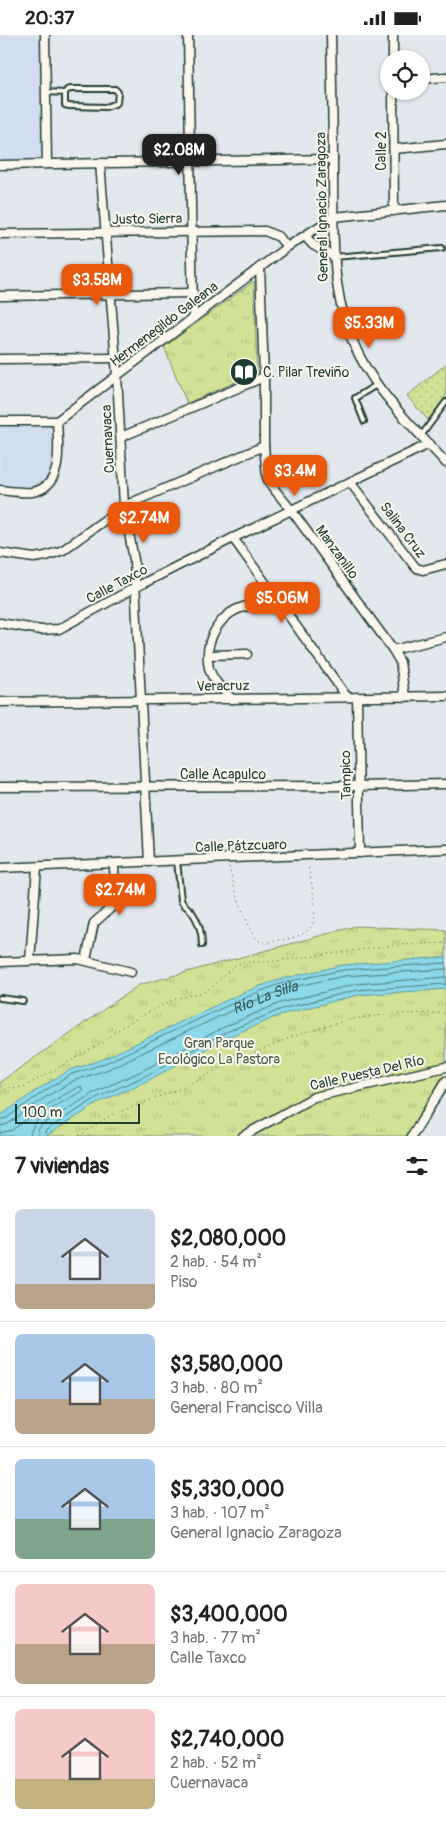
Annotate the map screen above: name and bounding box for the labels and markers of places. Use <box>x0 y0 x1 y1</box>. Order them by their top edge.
pin: $2.08M <box>138 133 220 176</box>
pin: $3.58M <box>56 263 138 306</box>
pin: $5.33M <box>328 307 410 349</box>
library icon: C. Pilar Treviño <box>229 357 259 387</box>
place label: C. Pilar Treviño <box>263 364 350 381</box>
pin: $3.4M <box>260 455 330 497</box>
pin: $2.74M <box>103 501 185 544</box>
pin: $5.06M <box>241 581 323 624</box>
pin: $2.74M <box>79 873 161 916</box>

